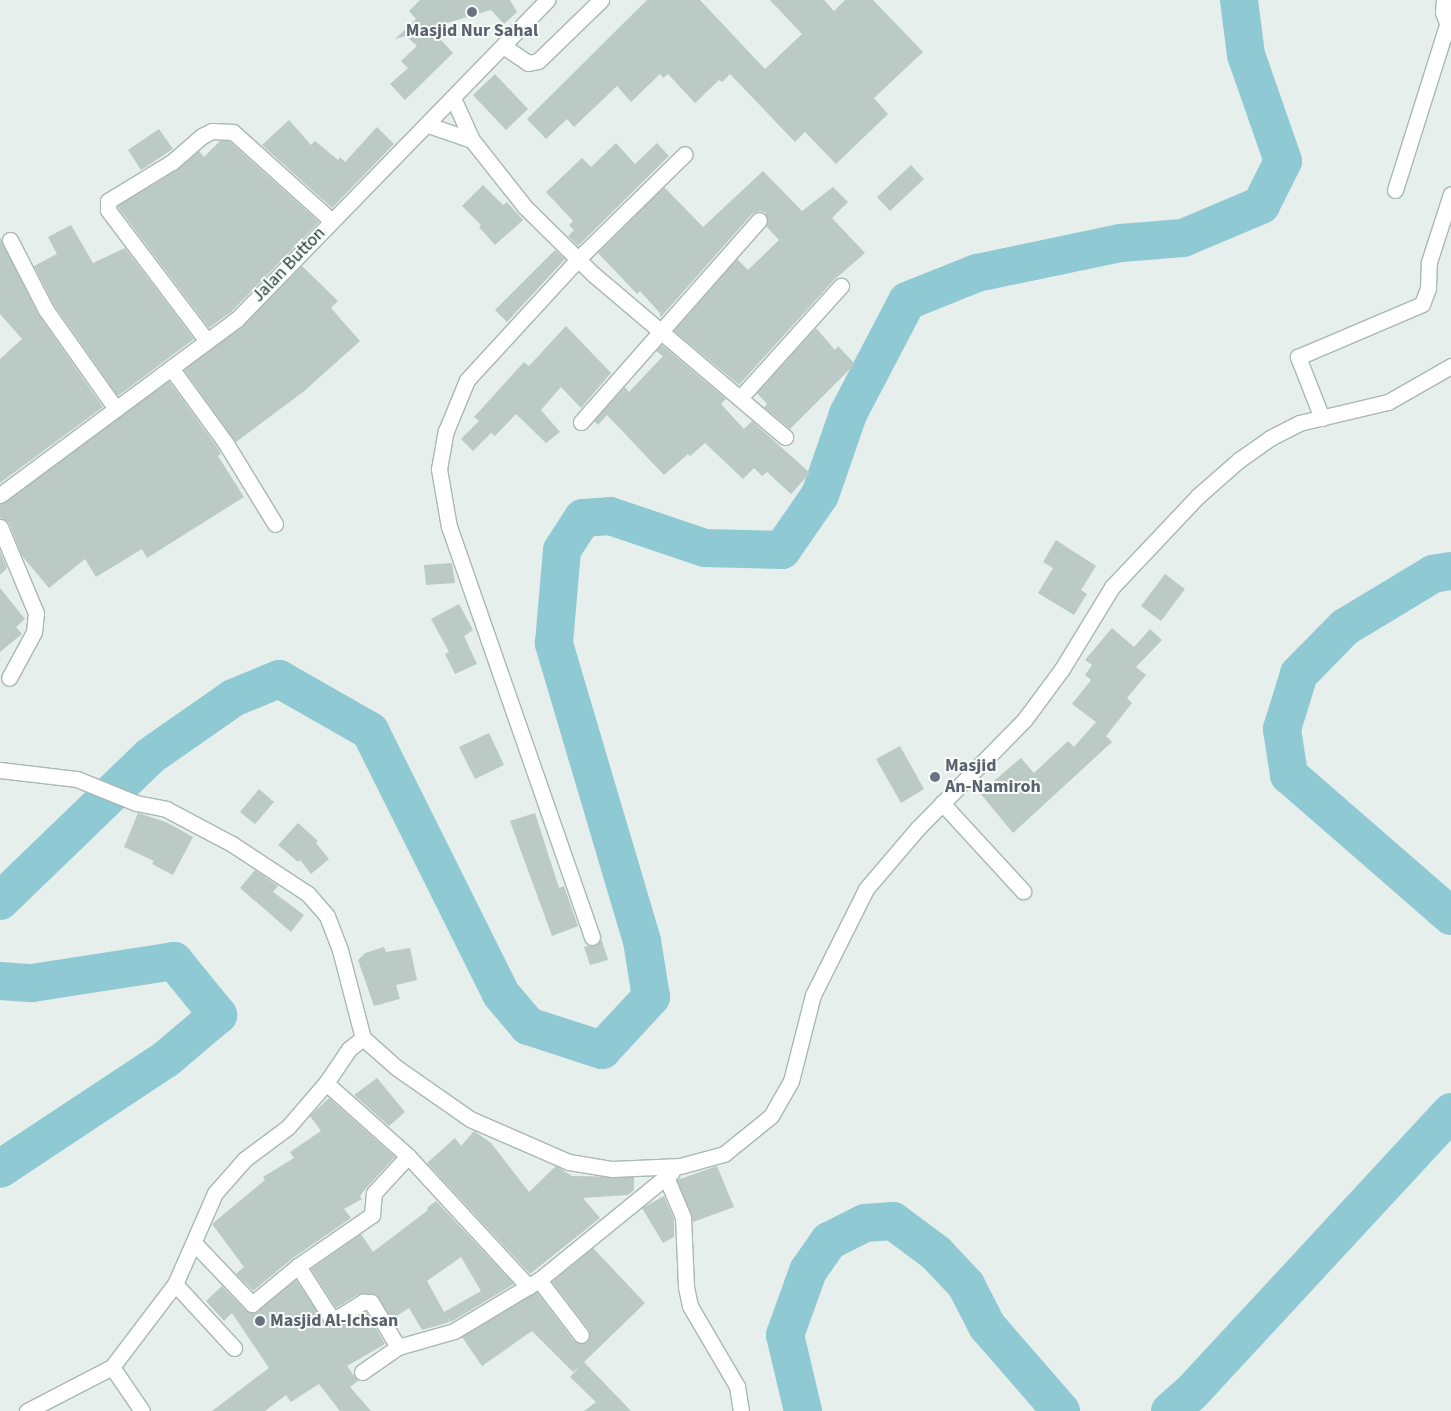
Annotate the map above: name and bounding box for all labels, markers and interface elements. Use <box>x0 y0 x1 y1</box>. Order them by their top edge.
marker: Masjid Nur Sahal <box>466 6 478 18</box>
place label: Masjid Nur Sahal <box>406 20 538 42</box>
street label: Jalan Button <box>248 223 330 307</box>
place label: Masjid An-Namiroh <box>945 756 1041 799</box>
marker: Masjid An-Namiroh <box>929 771 941 783</box>
place label: Masjid Al-Ichsan <box>270 1310 398 1332</box>
marker: Masjid Al-Ichsan <box>254 1315 266 1327</box>

